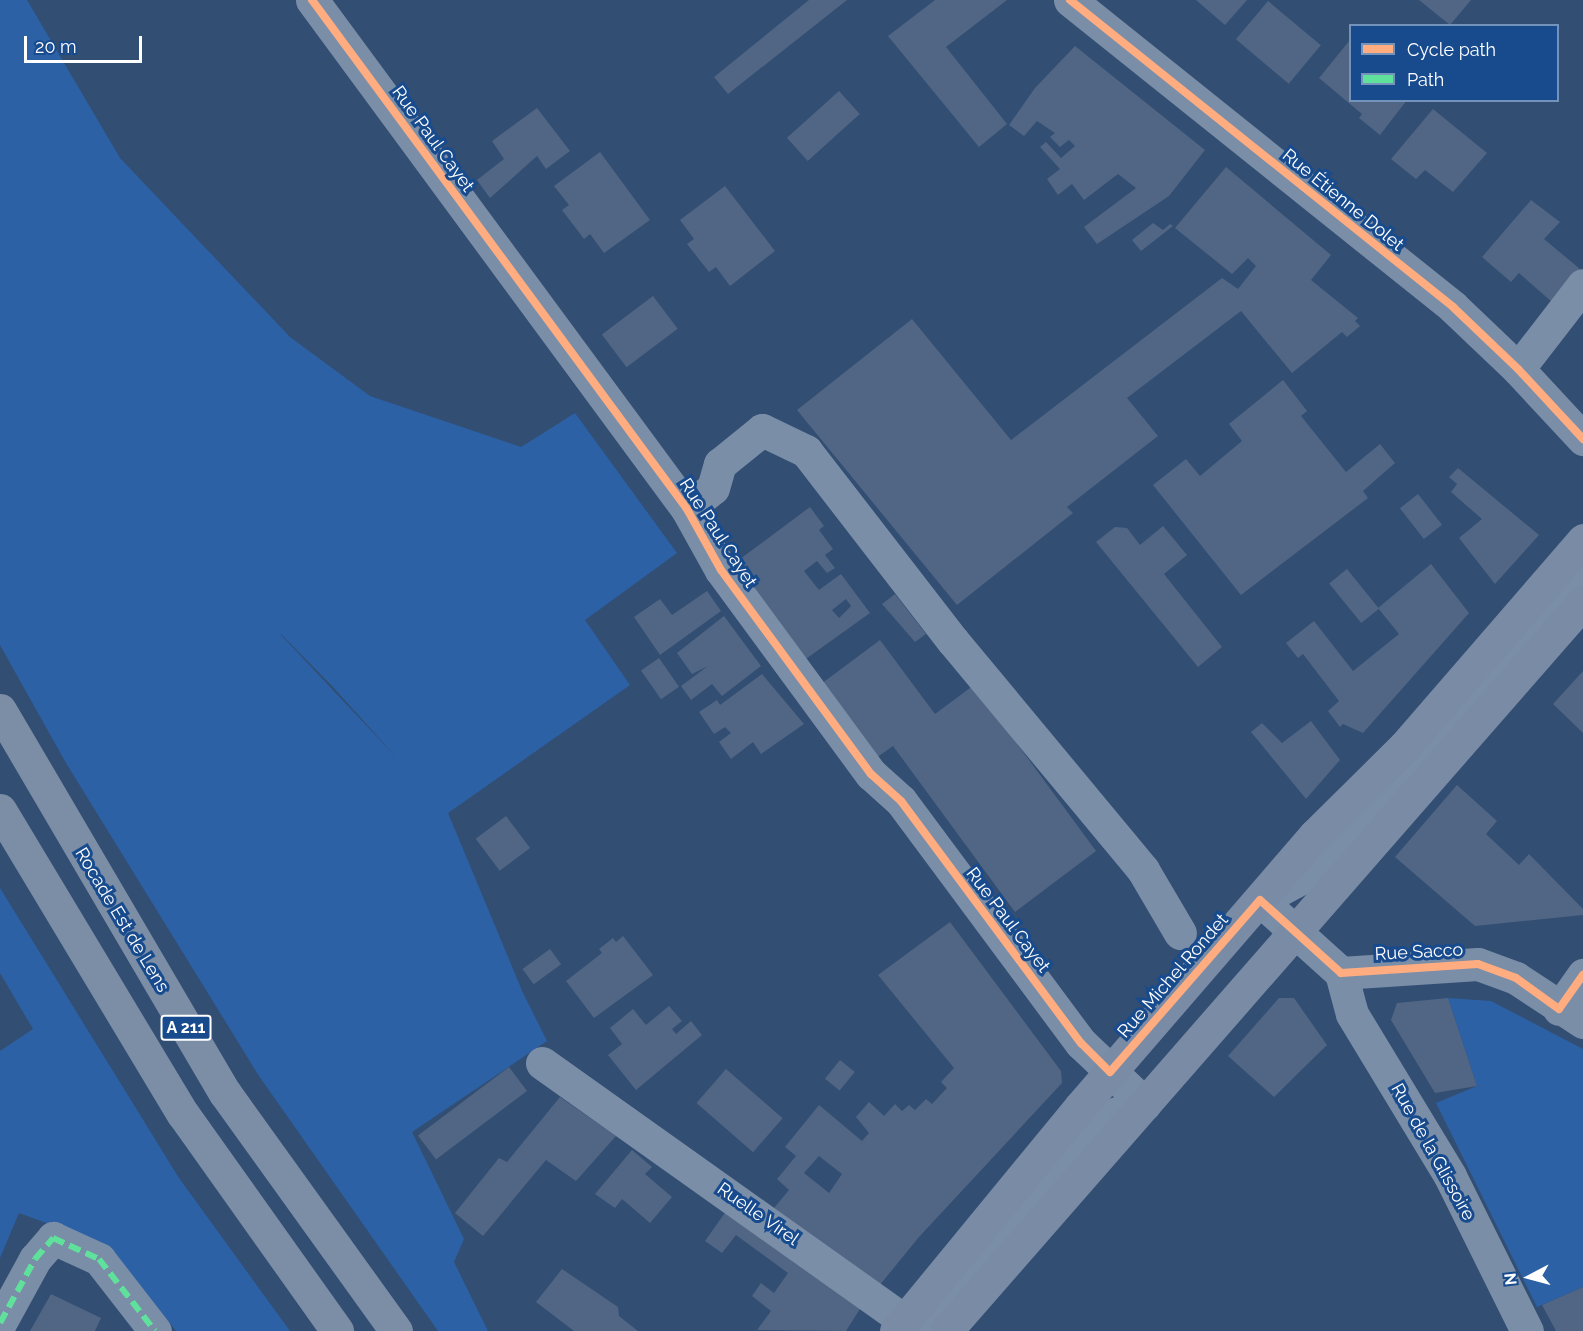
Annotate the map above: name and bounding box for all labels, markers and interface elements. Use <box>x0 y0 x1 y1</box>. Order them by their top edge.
scale bar <box>27 24 146 62</box>
legend <box>1349 24 1559 102</box>
text: 20 m <box>35 36 77 57</box>
text: Cycle path <box>1407 39 1496 60</box>
text: Path <box>1407 69 1444 90</box>
street label: Rue Paul Cayet <box>387 82 479 196</box>
street label: Rue Étienne Dolet <box>1278 144 1408 256</box>
street label: Rue Paul Cayet <box>675 474 761 592</box>
street label: Rocade Est de Lens <box>70 844 174 996</box>
street label: Rue Paul Cayet <box>961 863 1055 977</box>
street label: Rue Michel Rondet <box>1113 909 1233 1043</box>
street label: Rue Sacco <box>1374 939 1464 965</box>
road number: A 211 <box>159 1015 213 1041</box>
street label: Rue de la Glissoire <box>1386 1080 1480 1224</box>
street label: Ruelle Virel <box>713 1178 803 1250</box>
north arrow <box>1499 1247 1559 1307</box>
text: N <box>1501 1272 1521 1286</box>

